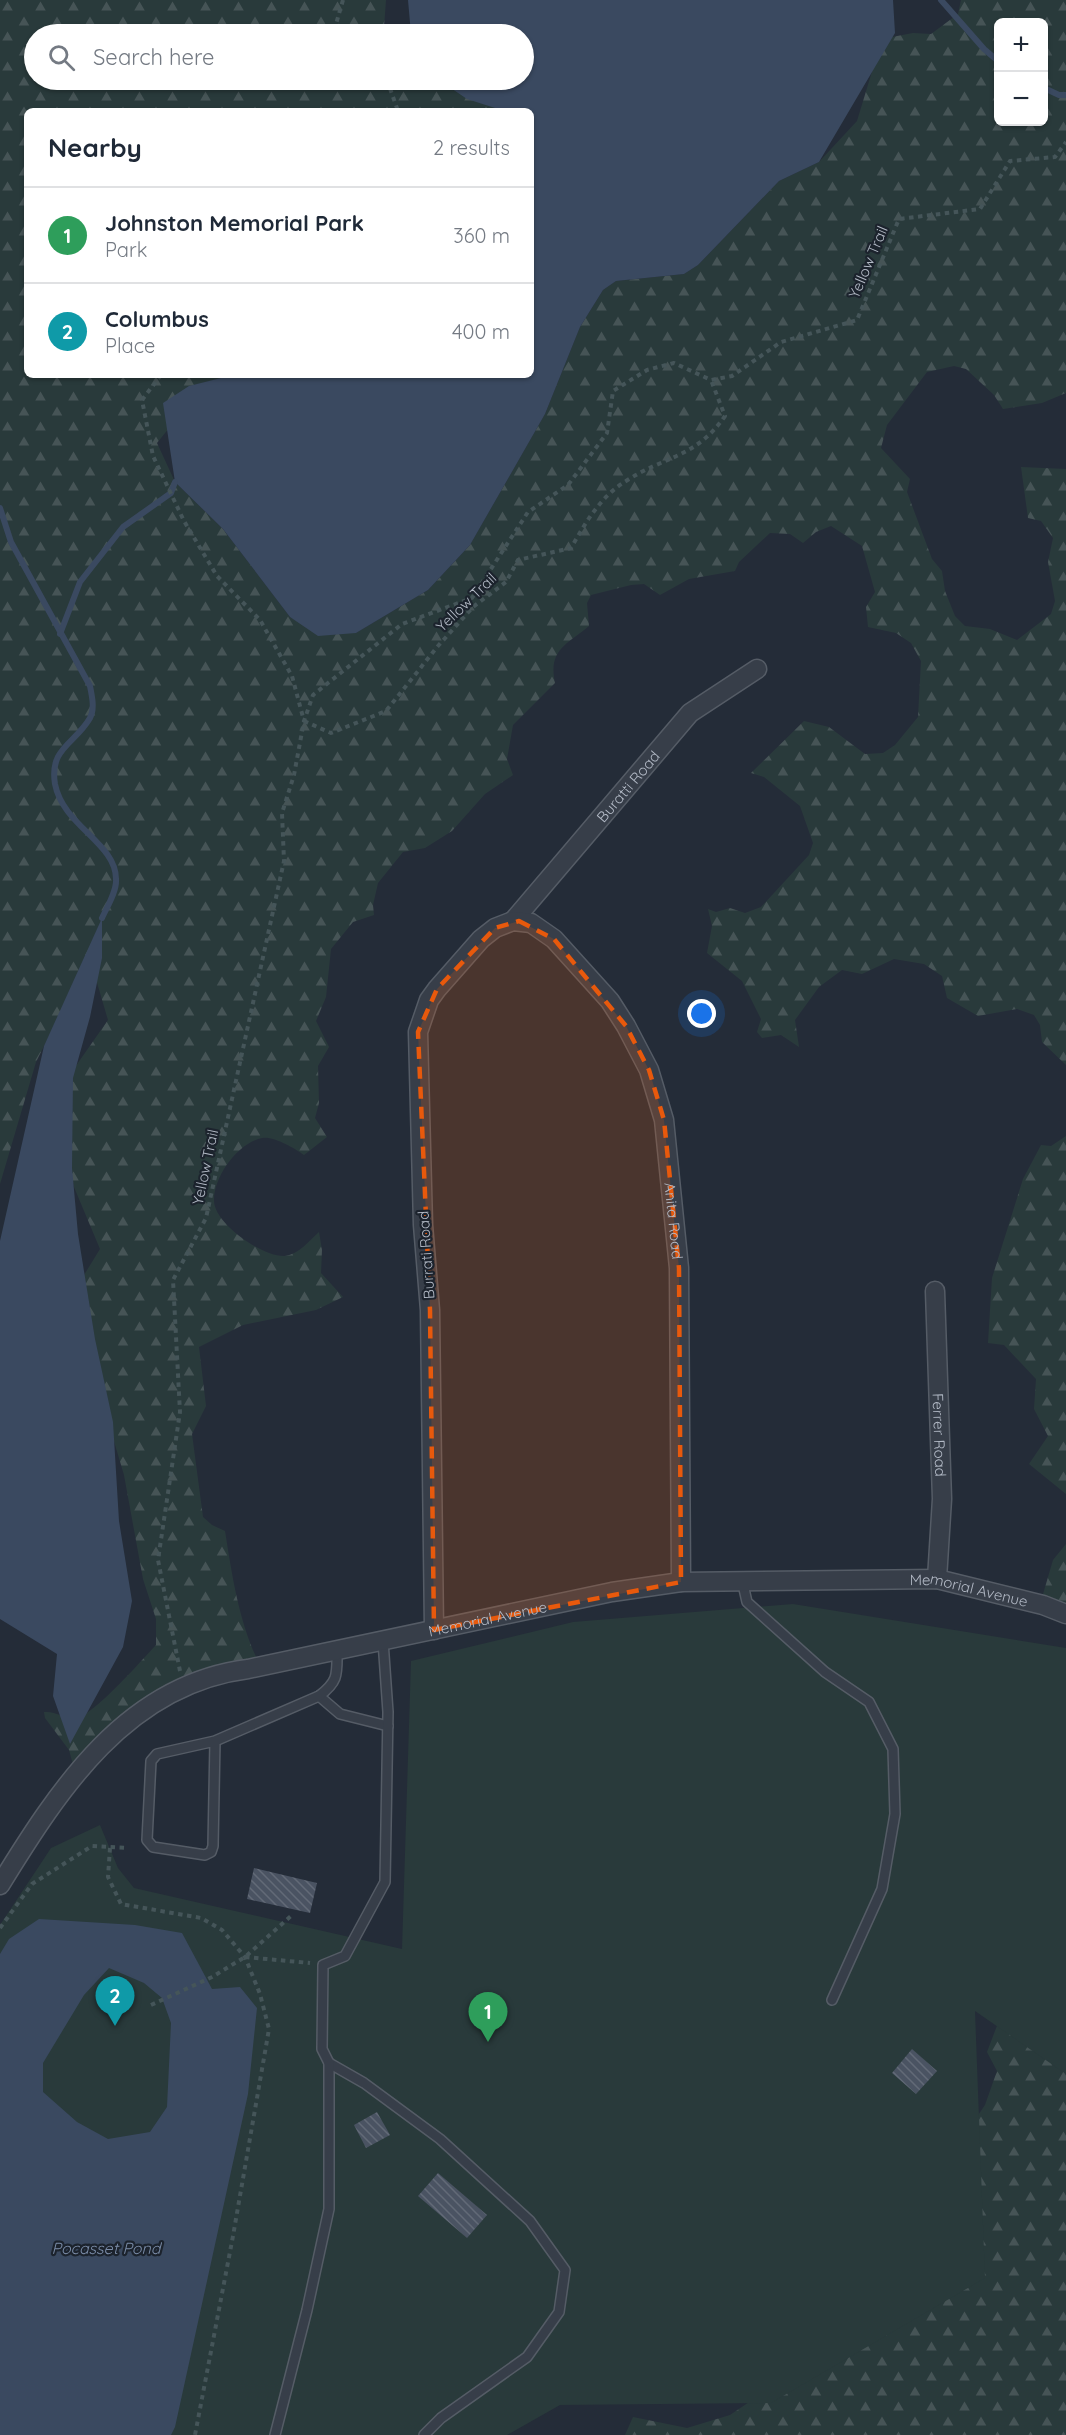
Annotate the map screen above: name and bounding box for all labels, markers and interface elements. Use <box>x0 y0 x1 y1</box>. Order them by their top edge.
map controls <box>994 18 1048 126</box>
button: + <box>994 18 1048 72</box>
search box <box>24 24 534 90</box>
icon: search <box>45 41 78 74</box>
text: Search here <box>93 43 214 71</box>
button: − <box>994 72 1048 126</box>
text: Nearby <box>48 131 142 164</box>
text: 2 results <box>433 135 510 160</box>
text: Johnston Memorial Park <box>105 209 364 237</box>
text: 1 <box>64 223 71 248</box>
text: 360 m <box>453 223 510 248</box>
street label: Yellow Trail <box>844 223 892 301</box>
text: Park <box>105 237 147 262</box>
text: Columbus <box>105 305 209 333</box>
text: 2 <box>62 319 73 344</box>
text: 400 m <box>452 319 510 344</box>
text: Place <box>105 333 155 358</box>
street label: Yellow Trail <box>432 568 500 636</box>
street label: Buratti Road <box>592 747 663 826</box>
your location <box>687 999 716 1028</box>
street label: Yellow Trail <box>188 1127 222 1207</box>
street label: Anita Road <box>661 1181 688 1260</box>
street label: Burrati Road <box>413 1210 439 1300</box>
street label: Ferrer Road <box>929 1393 951 1477</box>
street label: Memorial Avenue <box>910 1568 1030 1610</box>
street label: Memorial Avenue <box>426 1597 548 1640</box>
pin: 2 <box>96 1976 134 2026</box>
pin: 1 <box>468 1992 508 2042</box>
water label: Pocasset Pond <box>52 2238 163 2258</box>

